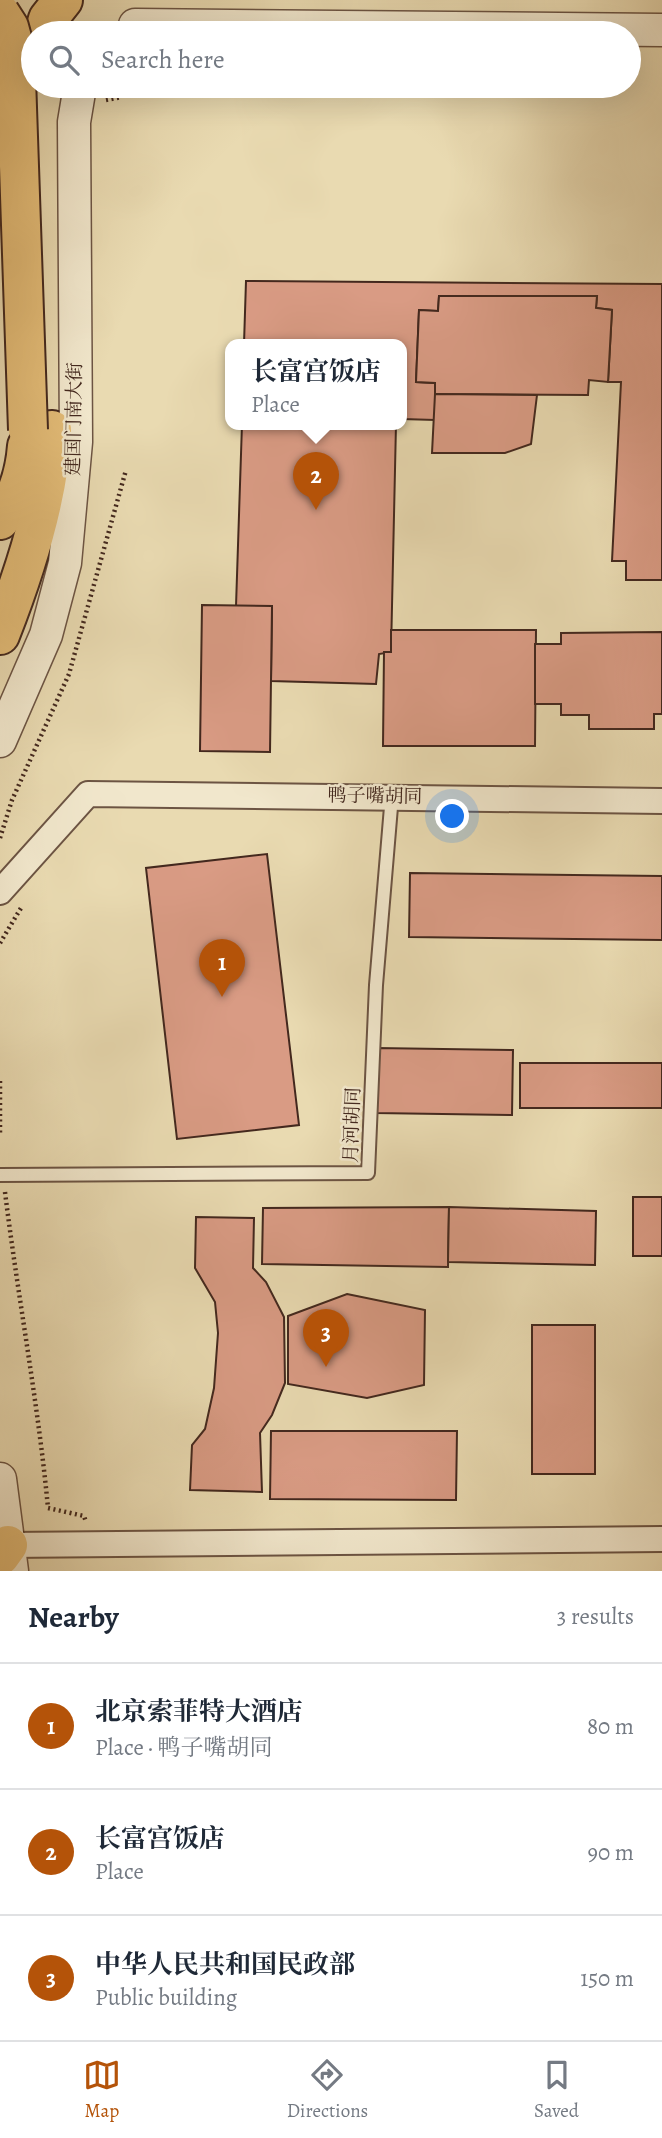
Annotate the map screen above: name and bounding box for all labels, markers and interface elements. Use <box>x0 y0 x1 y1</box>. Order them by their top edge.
search box <box>21 21 641 98</box>
icon: search <box>45 41 83 79</box>
text: Search here <box>101 42 225 77</box>
popup <box>225 339 407 430</box>
text: 长富宫饭店 <box>251 354 381 389</box>
street label: 建国门南大街 <box>60 362 88 476</box>
text: Place <box>251 389 300 420</box>
pin: 2 <box>293 452 339 510</box>
street label: 鸭子嘴胡同 <box>327 782 423 810</box>
your location <box>435 799 469 833</box>
pin: 1 <box>199 939 245 997</box>
street label: 月河胡同 <box>338 1087 366 1163</box>
pin: 3 <box>303 1309 349 1367</box>
text: Nearby <box>28 1597 119 1637</box>
text: 3 results <box>557 1601 634 1632</box>
text: 北京索菲特大酒店 <box>95 1694 303 1729</box>
text: 1 <box>47 1711 55 1742</box>
text: 80 m <box>587 1711 634 1742</box>
text: Place · 鸭子嘴胡同 <box>95 1732 272 1763</box>
text: 长富宫饭店 <box>95 1821 225 1856</box>
text: 2 <box>45 1837 57 1868</box>
text: 90 m <box>588 1837 634 1868</box>
text: Place <box>95 1856 144 1887</box>
text: 中华人民共和国民政部 <box>95 1947 355 1982</box>
text: 3 <box>46 1963 56 1994</box>
text: 150 m <box>580 1963 634 1994</box>
text: Public building <box>95 1982 237 2013</box>
tab: Map <box>83 2056 121 2124</box>
tab: Directions <box>287 2056 368 2124</box>
tab: Saved <box>534 2056 579 2124</box>

